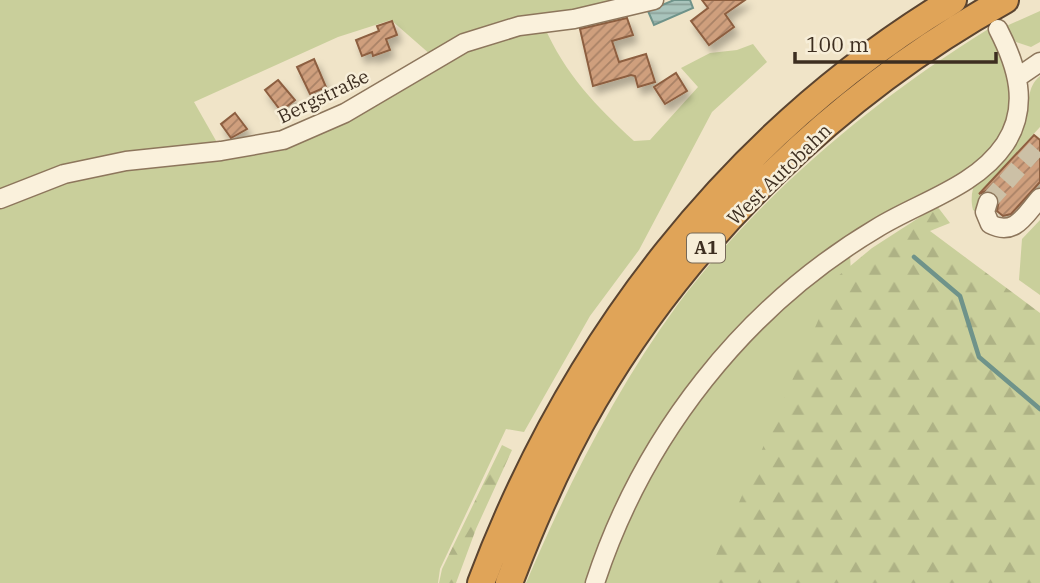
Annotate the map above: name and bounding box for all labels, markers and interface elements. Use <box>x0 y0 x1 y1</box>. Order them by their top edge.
scale bar <box>795 21 996 65</box>
text: 100 m <box>806 30 869 58</box>
street label: Bergstraße <box>273 64 373 128</box>
street label: West Autobahn <box>722 118 836 230</box>
road number: A1 <box>687 234 725 262</box>

